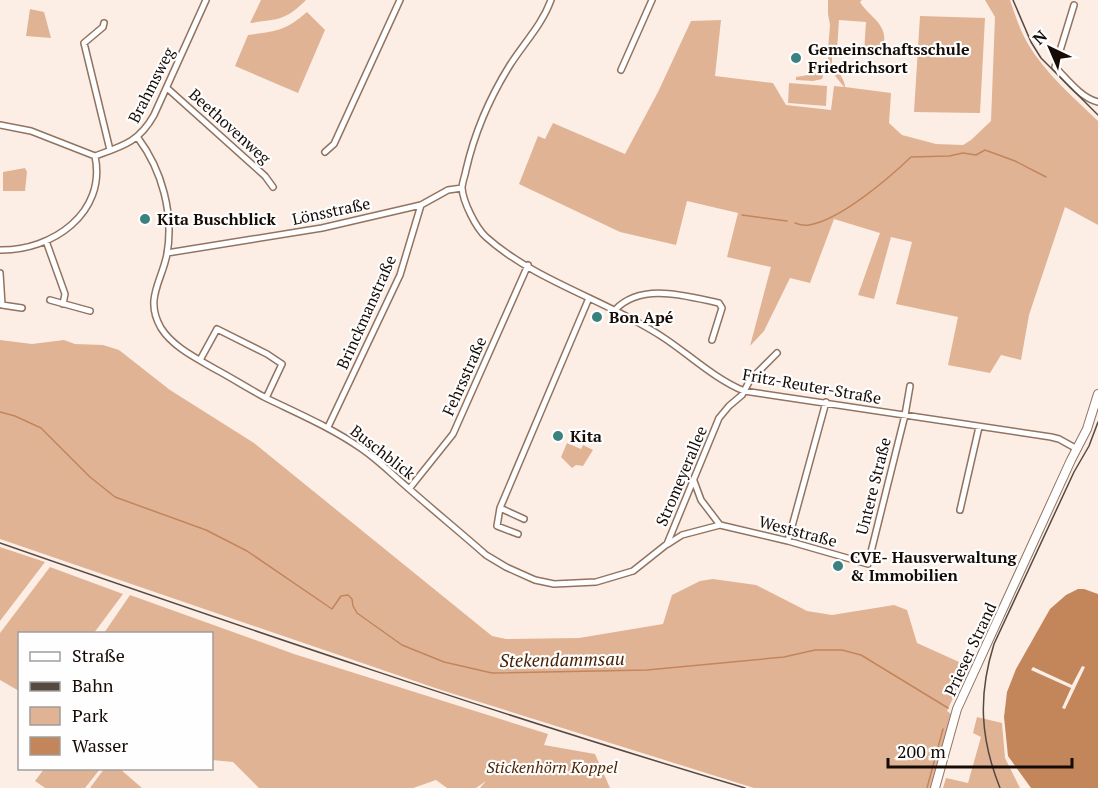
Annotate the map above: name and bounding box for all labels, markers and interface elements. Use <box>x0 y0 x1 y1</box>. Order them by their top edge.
north arrow <box>1020 18 1080 78</box>
text: N <box>1028 25 1052 49</box>
place label: Gemeinschaftsschule Friedrichsort <box>808 38 970 78</box>
street label: Brahmsweg <box>123 43 180 127</box>
marker: Gemeinschaftsschule Friedrichsort <box>789 51 803 65</box>
street label: Beethovenweg <box>184 83 276 169</box>
street label: Lönsstraße <box>290 192 372 230</box>
place label: Kita Buschblick <box>157 208 277 230</box>
marker: Kita Buschblick <box>138 212 152 226</box>
street label: Brinckmanstraße <box>331 251 401 373</box>
place label: Bon Apé <box>609 306 674 328</box>
marker: Bon Apé <box>590 310 604 324</box>
street label: Fehrsstraße <box>437 333 491 419</box>
street label: Fritz-Reuter-Straße <box>741 363 883 409</box>
street label: Buschblick <box>346 420 421 485</box>
street label: Stromeyerallee <box>650 423 712 529</box>
place label: Kita <box>570 425 602 447</box>
marker: Kita <box>551 429 565 443</box>
street label: Untere Straße <box>850 435 896 537</box>
street label: Weststraße <box>756 510 840 552</box>
place label: CVE- Hausverwaltung & Immobilien <box>850 546 1018 586</box>
marker: CVE- Hausverwaltung & Immobilien <box>831 559 845 573</box>
street label: Prieser Strand <box>939 599 1001 699</box>
legend <box>18 632 213 770</box>
text: Straße <box>72 643 125 667</box>
water label: Stekendammsau <box>499 646 625 672</box>
text: Bahn <box>72 673 114 697</box>
text: Park <box>72 703 109 727</box>
scale bar <box>888 731 1072 769</box>
text: Wasser <box>72 733 128 757</box>
text: 200 m <box>897 739 946 763</box>
park label: Stickenhörn Koppel <box>486 756 618 778</box>

